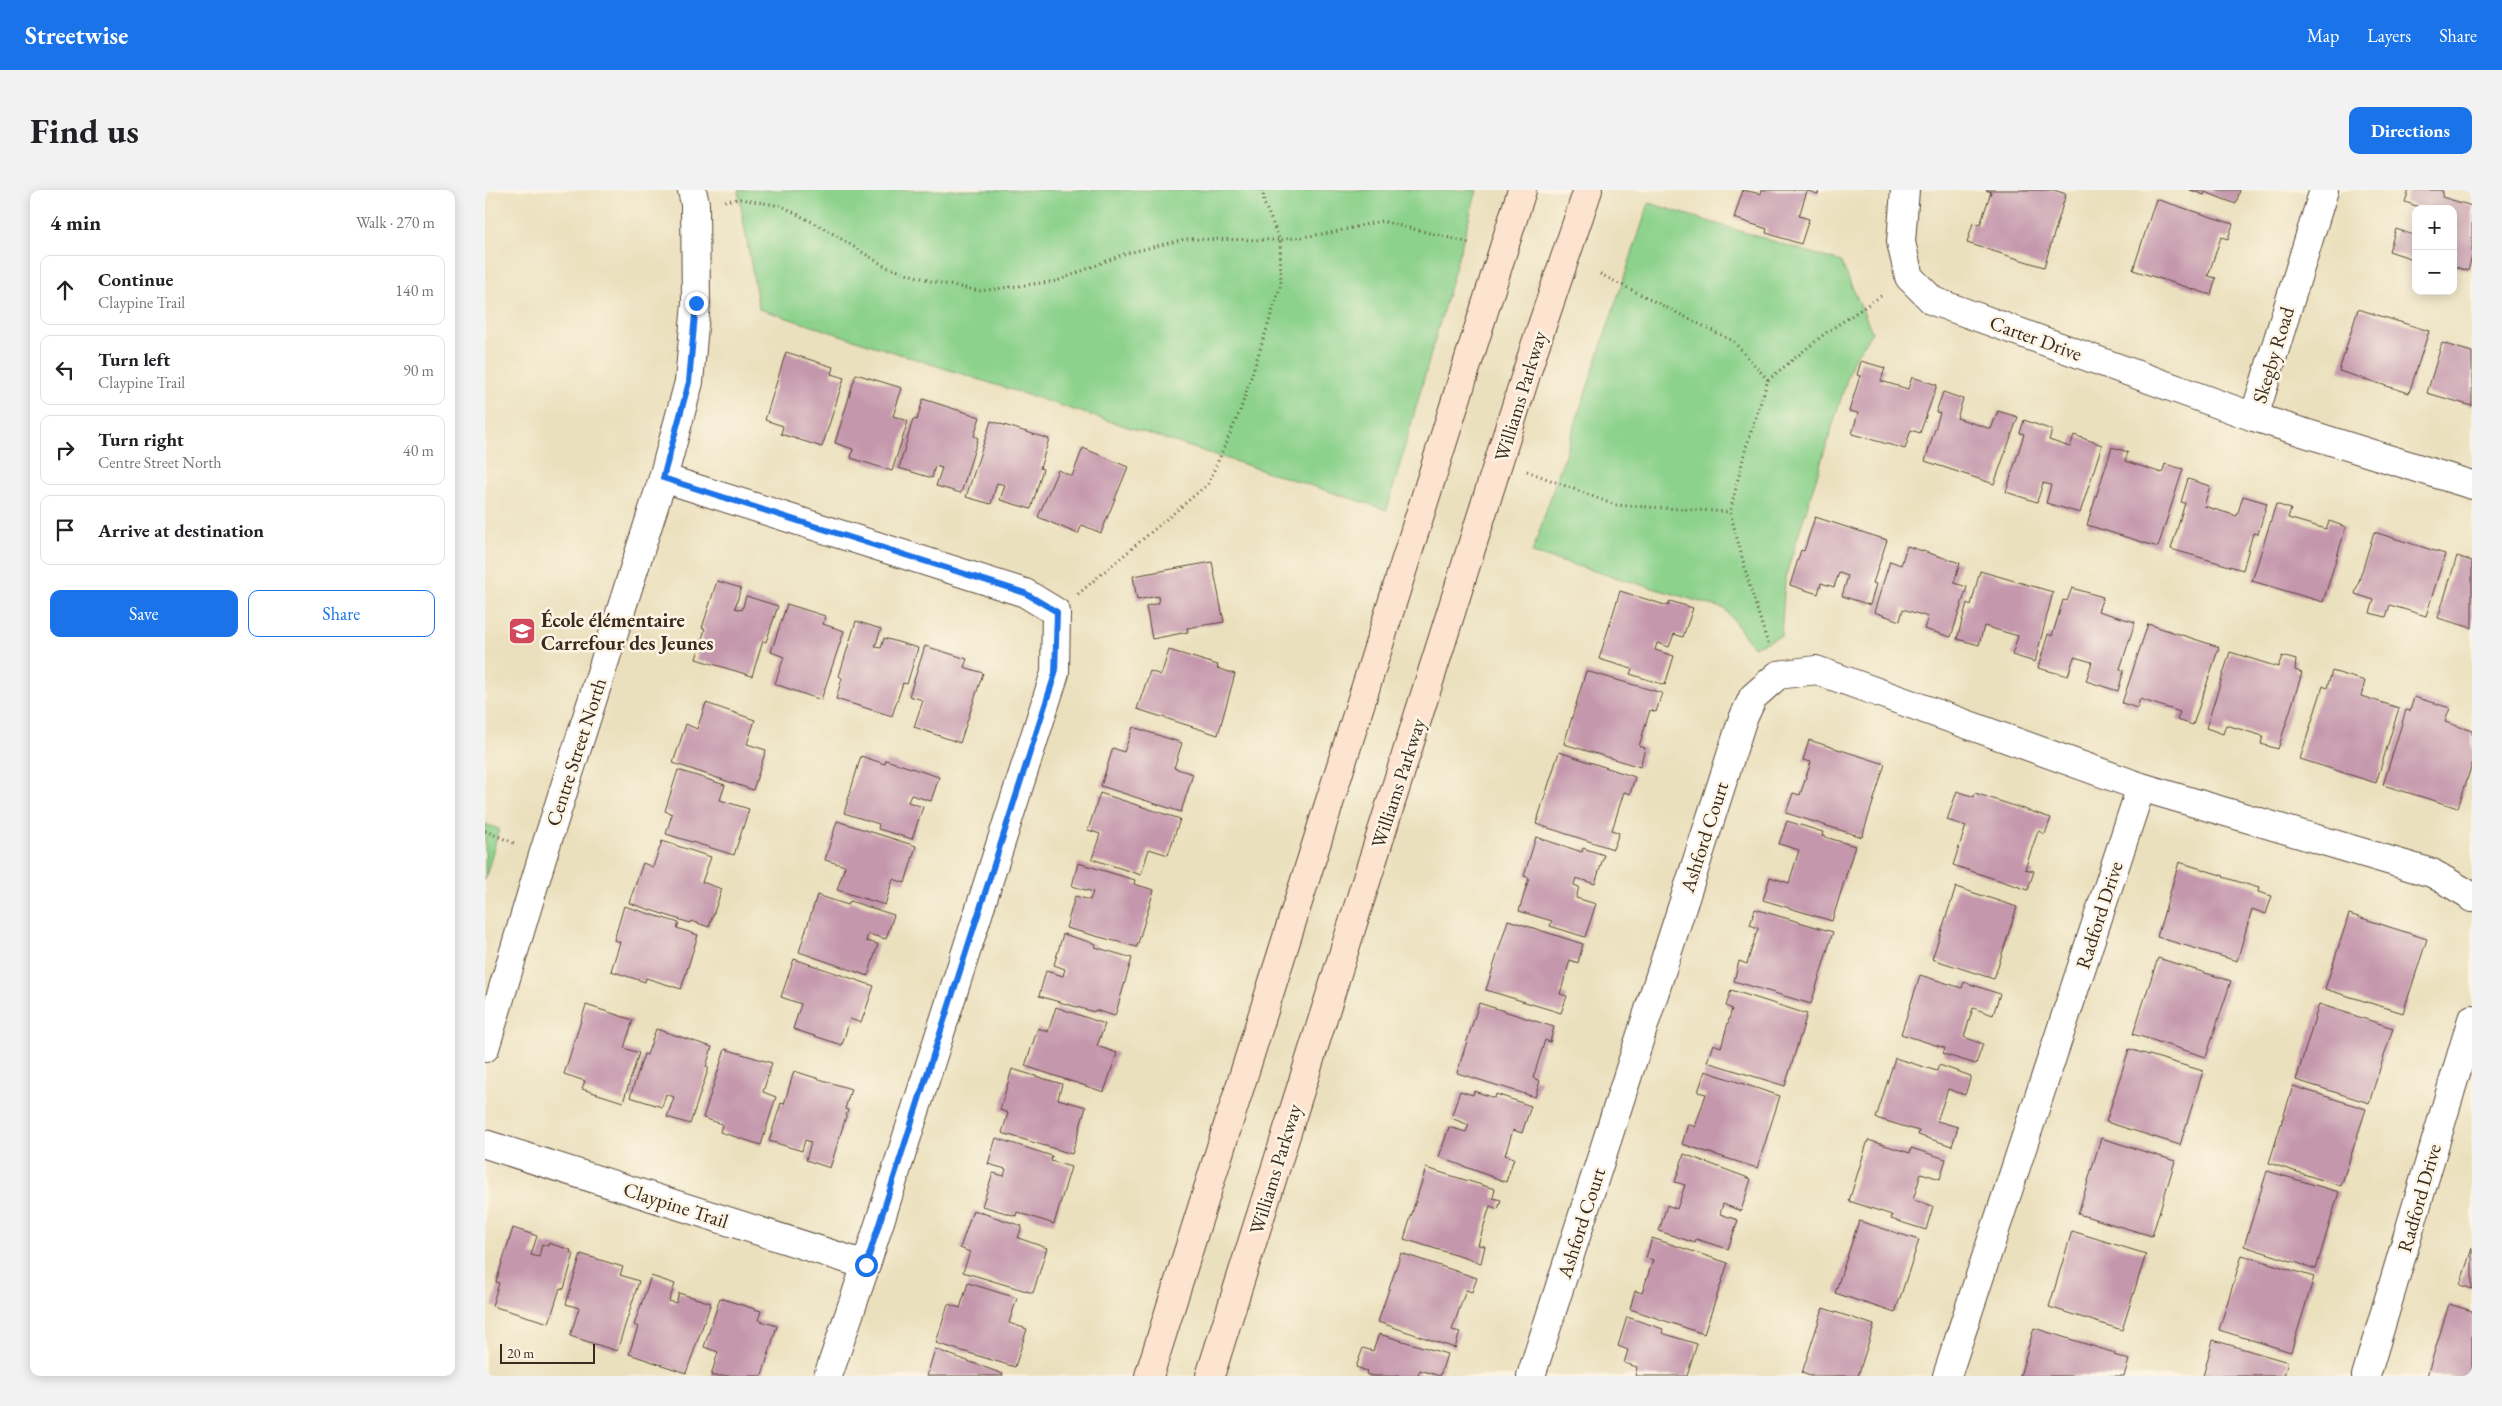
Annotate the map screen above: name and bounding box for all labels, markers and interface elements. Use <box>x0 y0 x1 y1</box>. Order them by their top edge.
text: Streetwise <box>25 20 128 51</box>
text: Map <box>2307 24 2339 47</box>
text: Layers <box>2367 24 2411 47</box>
text: Share <box>2439 24 2477 47</box>
button: Directions <box>2349 107 2472 154</box>
text: Find us <box>30 108 139 153</box>
map controls <box>2412 205 2457 295</box>
button: + <box>2412 205 2457 250</box>
text: 4 min <box>50 209 101 236</box>
text: Walk · 270 m <box>356 212 435 233</box>
button: − <box>2412 250 2457 295</box>
text: Continue <box>98 267 173 292</box>
icon: ahead <box>51 276 79 304</box>
text: 140 m <box>395 280 434 301</box>
text: Claypine Trail <box>98 292 185 313</box>
route end <box>685 292 708 315</box>
street label: Skegby Road <box>2246 303 2300 406</box>
street label: Carter Drive <box>1986 309 2086 367</box>
street label: Williams Parkway <box>1488 327 1552 465</box>
text: Turn left <box>98 347 170 372</box>
icon: left <box>51 356 79 384</box>
text: 90 m <box>403 360 434 381</box>
text: Claypine Trail <box>98 372 185 393</box>
text: Turn right <box>98 427 184 452</box>
icon: right <box>51 436 79 464</box>
text: 40 m <box>403 440 434 461</box>
text: Centre Street North <box>98 452 221 473</box>
icon: arrive <box>51 516 79 544</box>
text: Arrive at destination <box>98 518 264 543</box>
button: Save <box>50 590 238 637</box>
button: Share <box>248 590 435 637</box>
place label: École élémentaire Carrefour des Jeunes <box>541 607 714 656</box>
school or university icon: École élémentaire Carrefour des Jeunes <box>507 616 537 646</box>
street label: Centre Street North <box>540 675 612 829</box>
street label: Williams Parkway <box>1365 714 1431 851</box>
street label: Ashford Court <box>1674 778 1734 897</box>
street label: Radford Drive <box>2069 858 2129 972</box>
street label: Williams Parkway <box>1243 1100 1307 1238</box>
street label: Radford Drive <box>2391 1141 2447 1255</box>
street label: Ashford Court <box>1551 1164 1611 1283</box>
street label: Claypine Trail <box>620 1176 732 1234</box>
route start <box>855 1254 878 1277</box>
scale bar <box>500 1341 595 1364</box>
text: 20 m <box>507 1344 534 1362</box>

